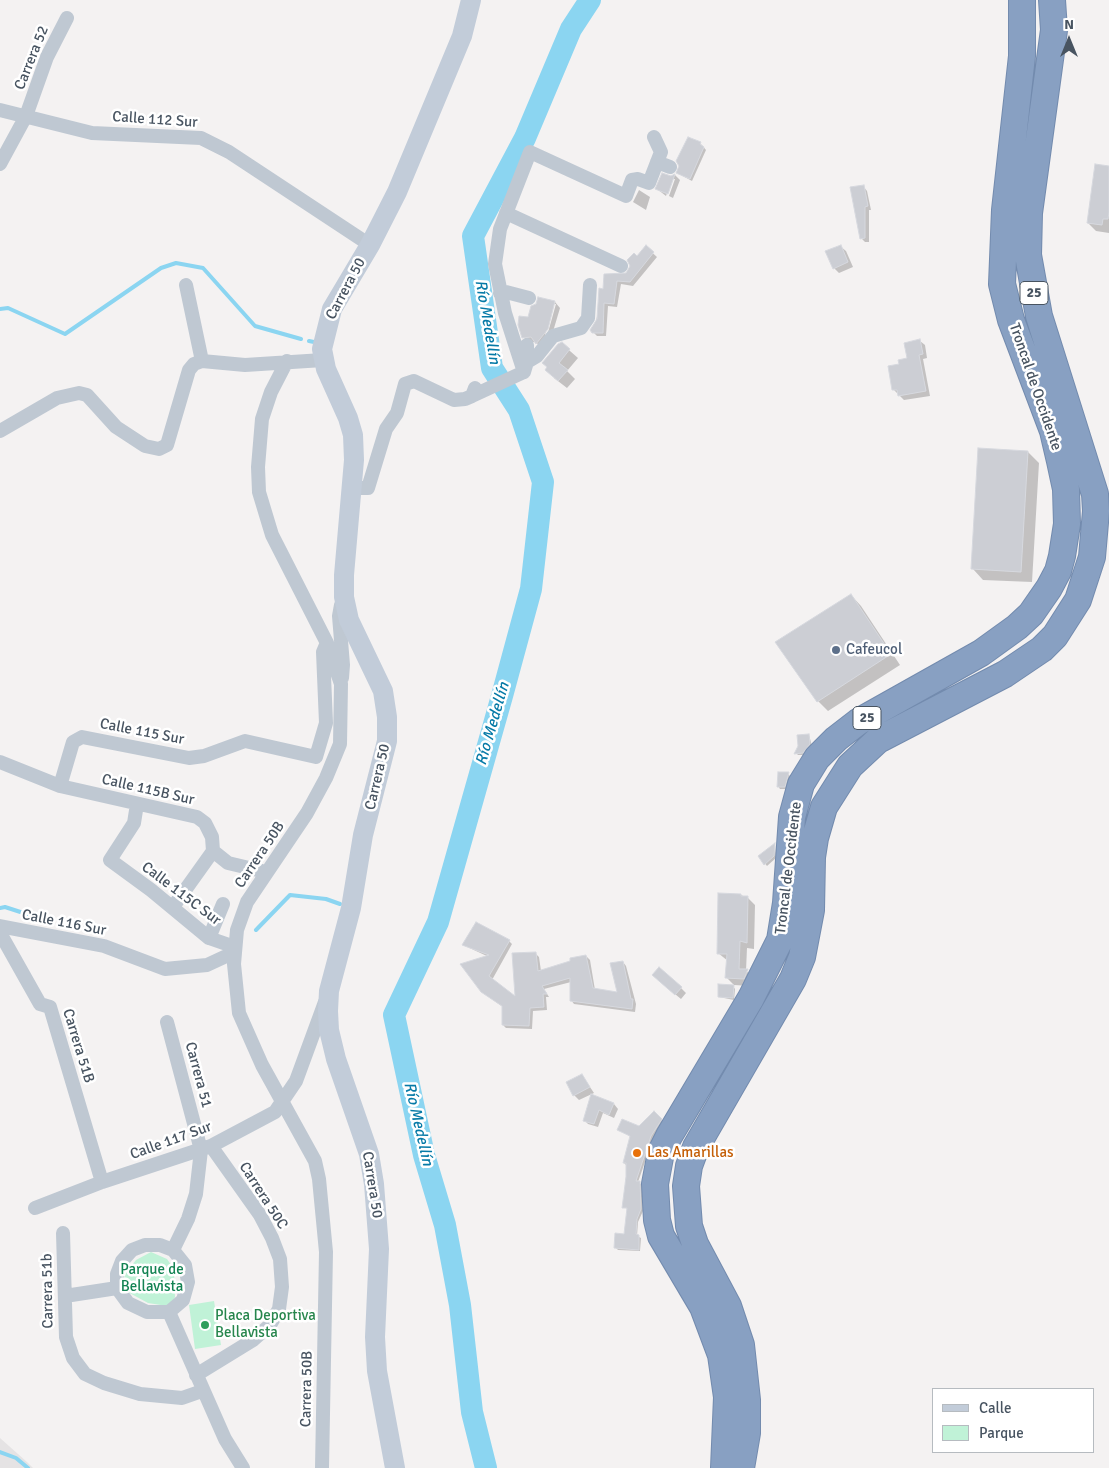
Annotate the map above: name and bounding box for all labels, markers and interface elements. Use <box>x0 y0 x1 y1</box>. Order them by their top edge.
north arrow <box>1044 15 1094 65</box>
text: N <box>1064 16 1074 33</box>
street label: Carrera 52 <box>11 23 53 93</box>
street label: Calle 112 Sur <box>112 108 198 132</box>
street label: Carrera 50 <box>322 255 370 323</box>
water label: Río Medellín <box>470 278 504 366</box>
road number: 25 <box>1020 282 1048 304</box>
street label: Troncal de Occidente <box>1005 321 1065 453</box>
place label: Cafeucol <box>846 641 902 659</box>
marker: Cafeucol <box>830 644 842 656</box>
water label: Río Medellín <box>472 680 514 768</box>
road number: 25 <box>853 706 881 730</box>
street label: Calle 115 Sur <box>98 715 186 749</box>
street label: Carrera 50 <box>362 742 394 812</box>
street label: Calle 115B Sur <box>100 771 196 809</box>
street label: Troncal de Occidente <box>772 801 806 935</box>
street label: Carrera 50B <box>231 818 289 892</box>
street label: Calle 115C Sur <box>138 858 224 930</box>
street label: Calle 116 Sur <box>20 906 108 940</box>
street label: Carrera 51B <box>58 1007 98 1085</box>
street label: Carrera 51 <box>181 1040 215 1110</box>
water label: Río Medellín <box>399 1080 437 1168</box>
street label: Calle 117 Sur <box>128 1118 214 1164</box>
place label: Las Amarillas <box>647 1144 734 1162</box>
marker: Las Amarillas <box>631 1147 643 1159</box>
street label: Carrera 50 <box>358 1150 386 1220</box>
street label: Carrera 50C <box>235 1159 291 1233</box>
street label: Carrera 51b <box>38 1253 58 1329</box>
park label: Parque de Bellavista <box>120 1261 184 1296</box>
place label: Placa Deportiva Bellavista <box>215 1307 316 1342</box>
marker: Placa Deportiva Bellavista <box>199 1319 211 1331</box>
street label: Carrera 50B <box>297 1351 317 1427</box>
legend <box>932 1388 1094 1453</box>
text: Calle <box>979 1399 1012 1417</box>
text: Parque <box>979 1424 1024 1442</box>

